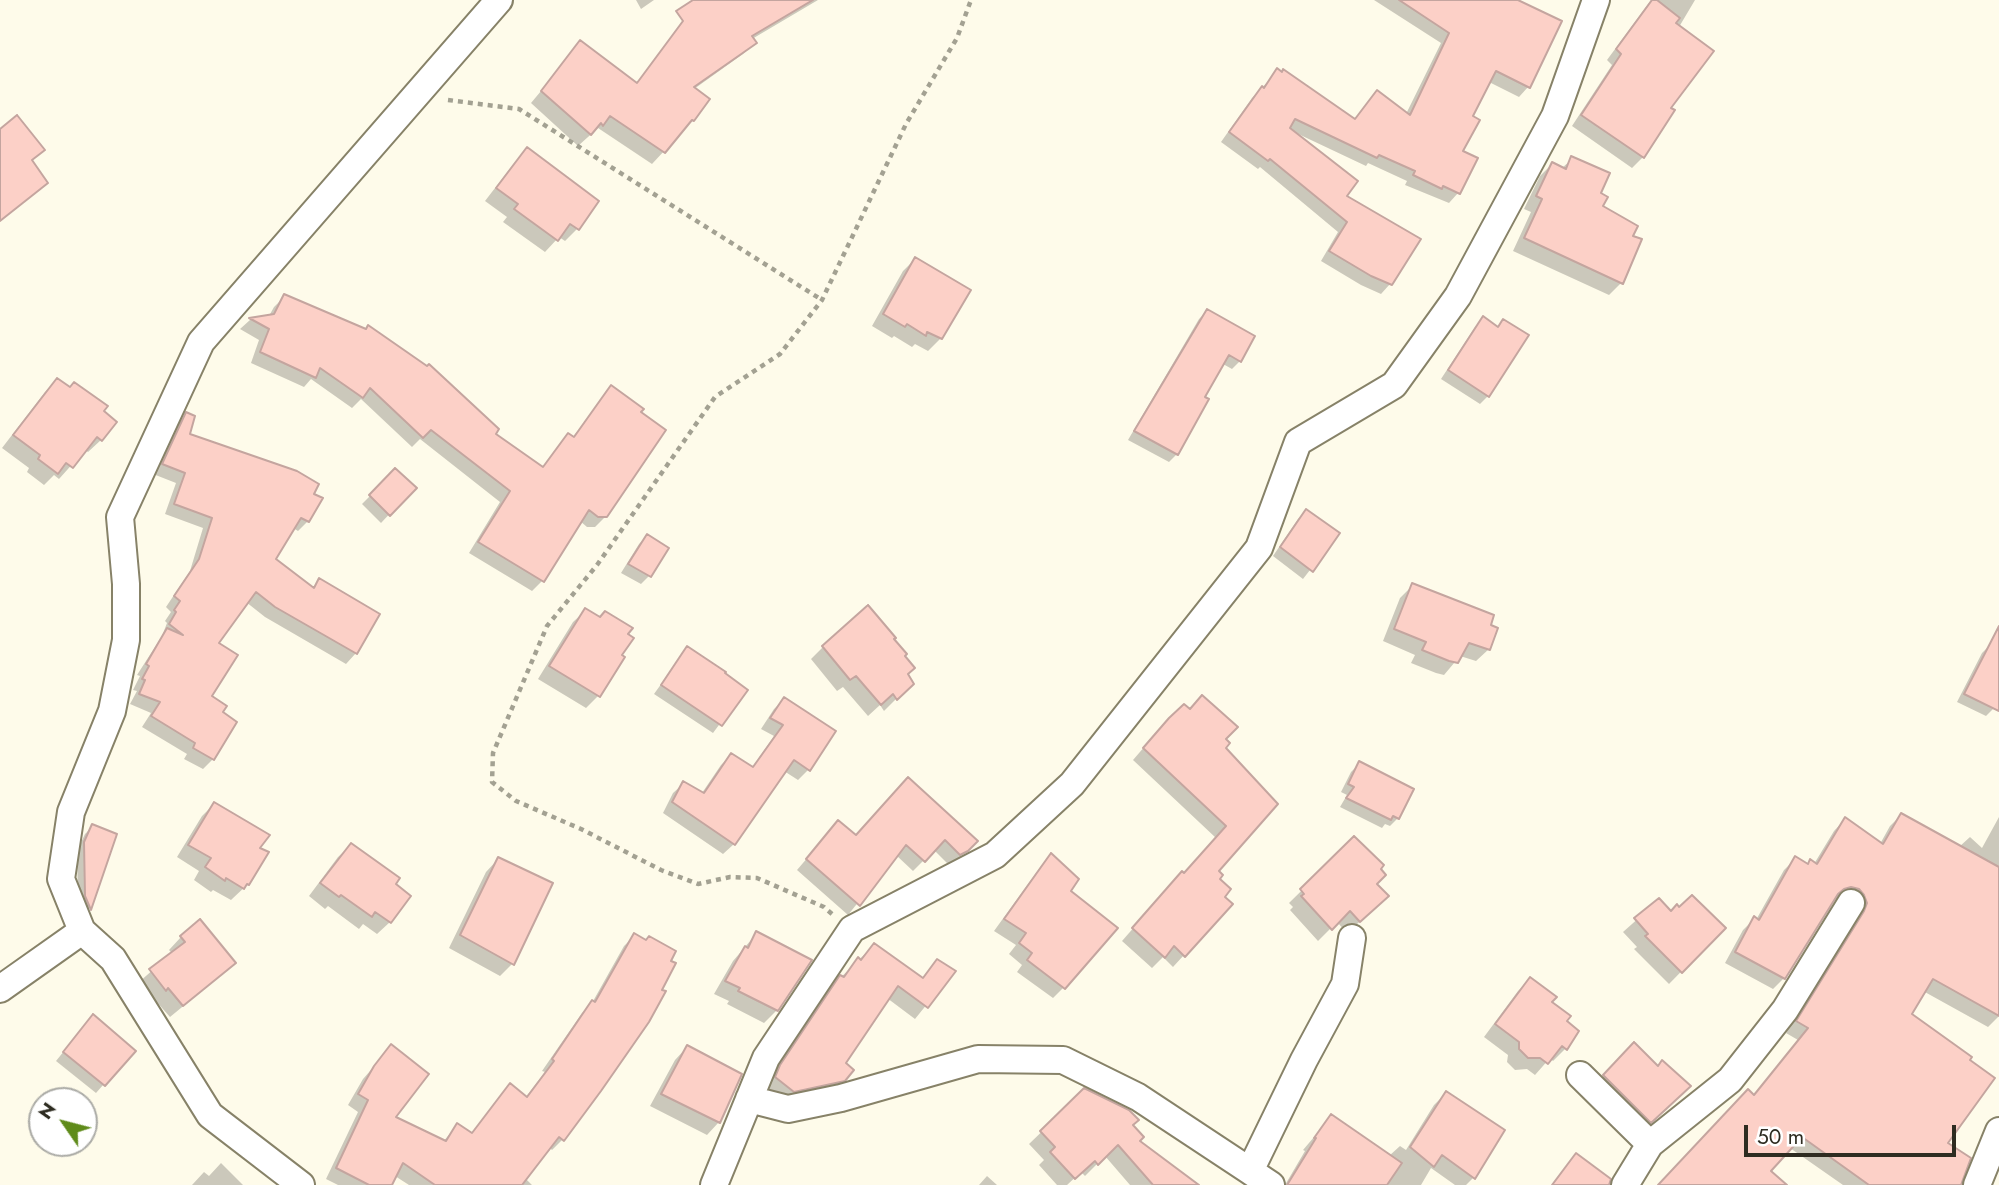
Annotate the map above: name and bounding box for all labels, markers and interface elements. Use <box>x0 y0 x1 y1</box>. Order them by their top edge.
north arrow <box>28 1087 98 1157</box>
text: N <box>32 1097 62 1125</box>
scale bar <box>1747 1112 1959 1156</box>
text: 50 m <box>1757 1122 1804 1152</box>

